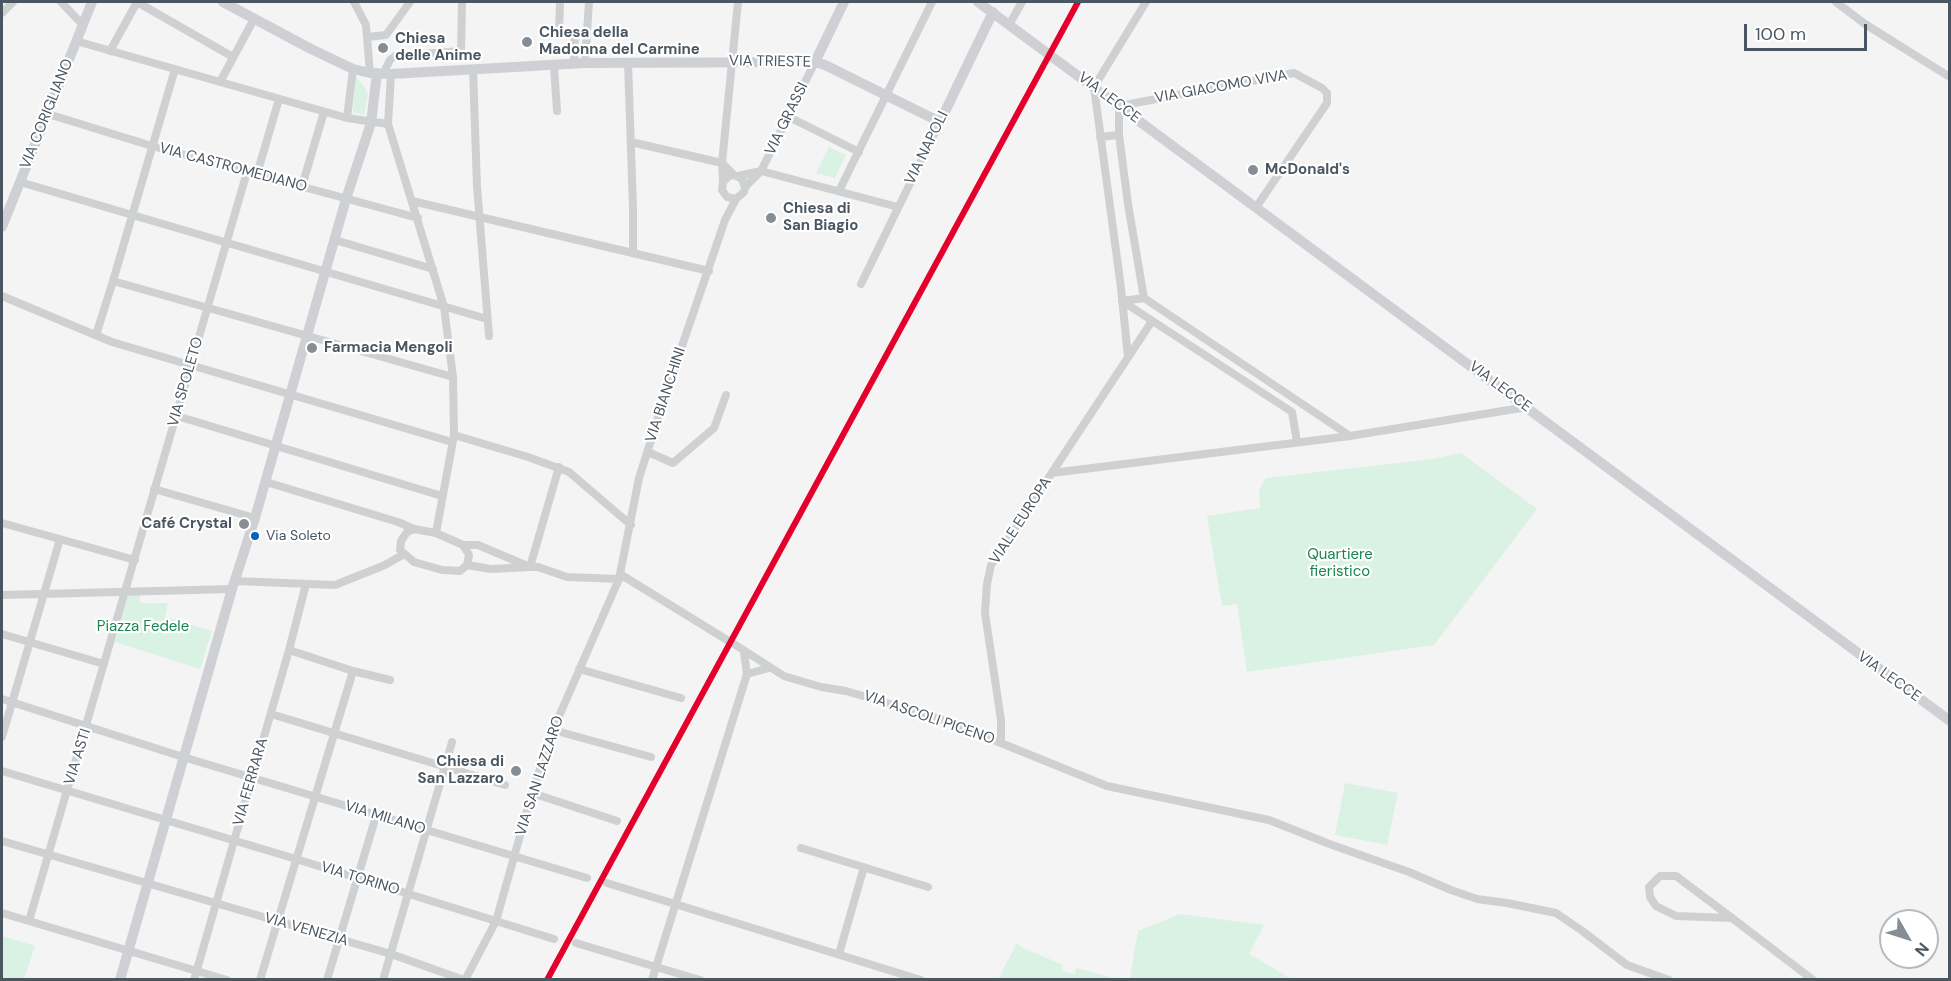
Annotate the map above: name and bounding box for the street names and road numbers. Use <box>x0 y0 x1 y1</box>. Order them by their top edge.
street label: VIA TRIESTE <box>729 52 811 72</box>
street label: VIA CORIGLIANO <box>17 56 77 172</box>
street label: VIA GIACOMO VIVA <box>1153 66 1289 108</box>
street label: VIA LECCE <box>1074 69 1144 127</box>
street label: VIA GRASSI <box>762 80 812 158</box>
street label: VIA NAPOLI <box>901 108 953 188</box>
street label: VIA CASTROMEDIANO <box>157 140 309 196</box>
street label: VIA SPOLETO <box>165 335 207 429</box>
street label: VIA BIANCHINI <box>642 345 690 445</box>
street label: VIA LECCE <box>1465 358 1535 416</box>
street label: VIALE EUROPA <box>986 474 1056 568</box>
street label: VIA LECCE <box>1854 648 1924 706</box>
street label: VIA ASCOLI PICENO <box>861 687 997 749</box>
street label: VIA SAN LAZZARO <box>512 714 568 838</box>
street label: VIA ASTI <box>61 727 95 787</box>
street label: VIA FERRARA <box>230 736 272 828</box>
street label: VIA MILANO <box>342 797 428 839</box>
street label: VIA TORINO <box>318 858 402 900</box>
street label: VIA VENEZIA <box>262 909 350 951</box>

